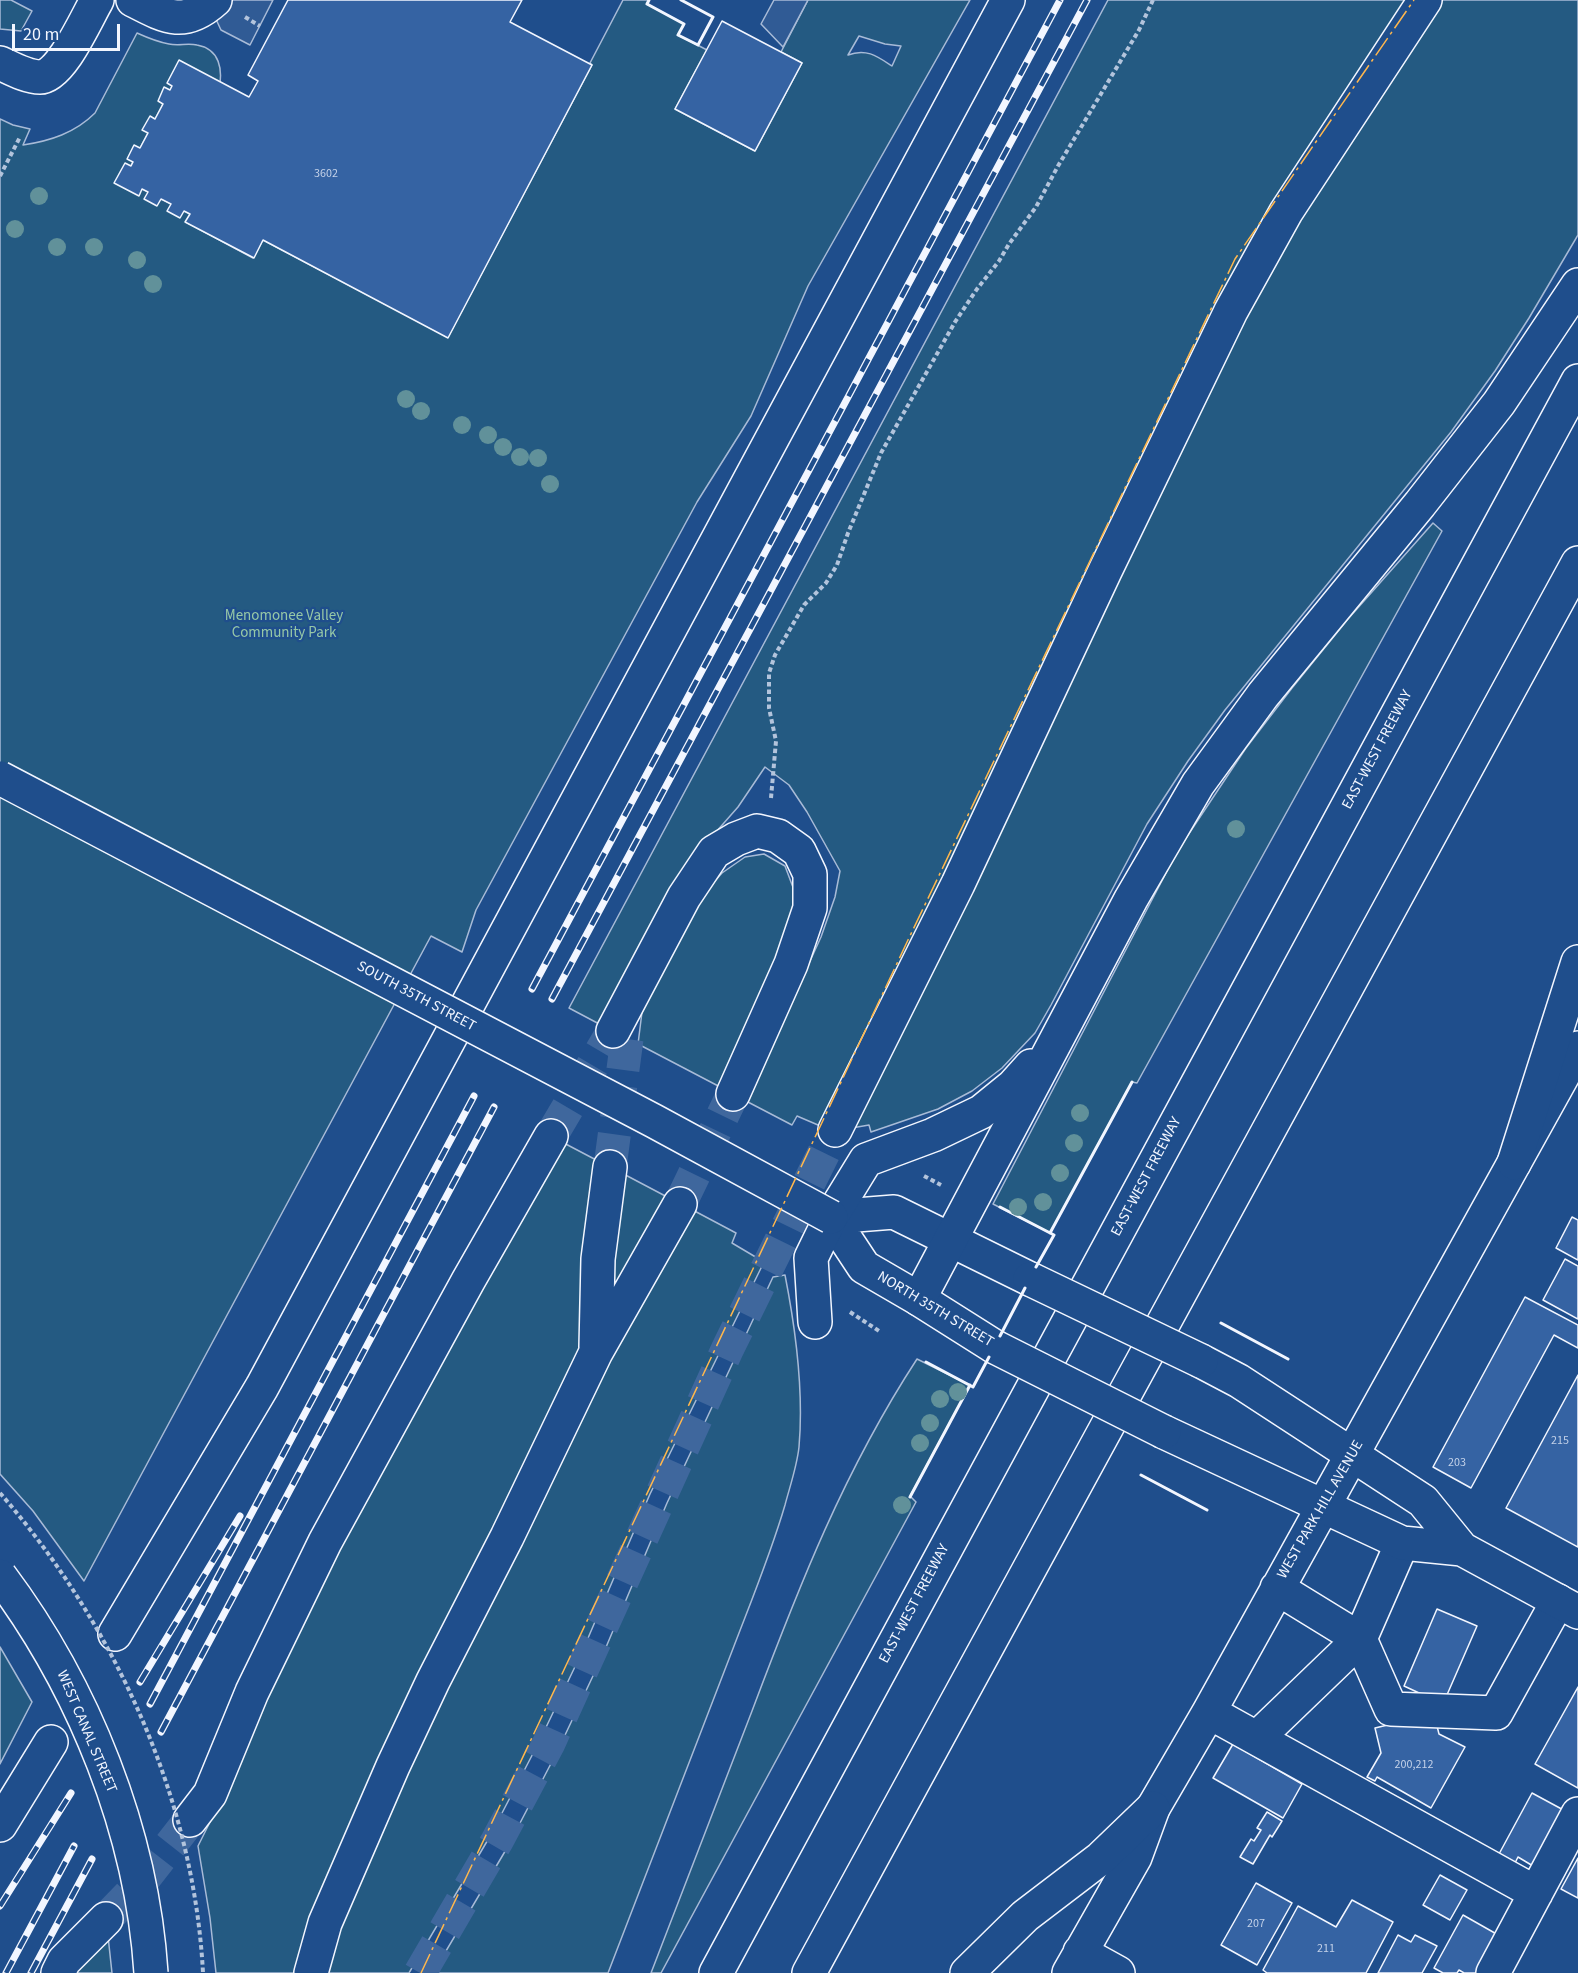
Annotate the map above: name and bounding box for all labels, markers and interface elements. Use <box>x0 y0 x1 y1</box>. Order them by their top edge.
scale bar <box>15 12 123 50</box>
text: 20 m <box>23 22 59 47</box>
house number: 3602 <box>314 167 338 181</box>
park label: Menomonee Valley Community Park <box>225 608 343 643</box>
street label: EAST-WEST FREEWAY <box>1339 687 1417 813</box>
street label: SOUTH 35TH STREET <box>353 958 479 1036</box>
street label: EAST-WEST FREEWAY <box>1108 1114 1186 1240</box>
street label: NORTH 35TH STREET <box>874 1268 996 1352</box>
house number: 215 <box>1551 1434 1569 1448</box>
street label: WEST PARK HILL AVENUE <box>1274 1438 1368 1582</box>
house number: 203 <box>1448 1456 1466 1470</box>
street label: EAST-WEST FREEWAY <box>876 1541 954 1667</box>
street label: WEST CANAL STREET <box>52 1668 120 1796</box>
house number: 200,212 <box>1395 1758 1433 1772</box>
house number: 207 <box>1247 1917 1265 1931</box>
house number: 211 <box>1317 1942 1335 1956</box>

